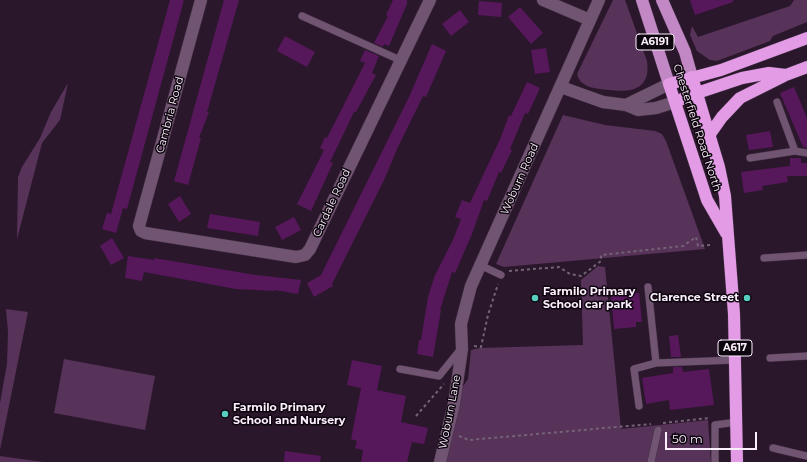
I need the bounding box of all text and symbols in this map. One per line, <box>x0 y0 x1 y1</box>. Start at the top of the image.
road number: A6191 <box>636 34 674 50</box>
street label: Chesterfield Road North <box>670 63 724 193</box>
street label: Cambria Road <box>153 75 187 155</box>
street label: Woburn Road <box>498 141 542 217</box>
street label: Cardale Road <box>310 167 354 239</box>
place label: Farmilo Primary School car park <box>543 285 635 311</box>
place label: Clarence Street <box>650 291 739 305</box>
marker: Farmilo Primary School car park <box>530 293 540 303</box>
marker: Clarence Street <box>742 293 752 303</box>
road number: A617 <box>718 340 752 356</box>
street label: Woburn Lane <box>436 374 464 450</box>
place label: Farmilo Primary School and Nursery <box>233 401 345 427</box>
marker: Farmilo Primary School and Nursery <box>220 409 230 419</box>
scale bar <box>667 424 759 450</box>
text: 50 m <box>672 431 703 446</box>

